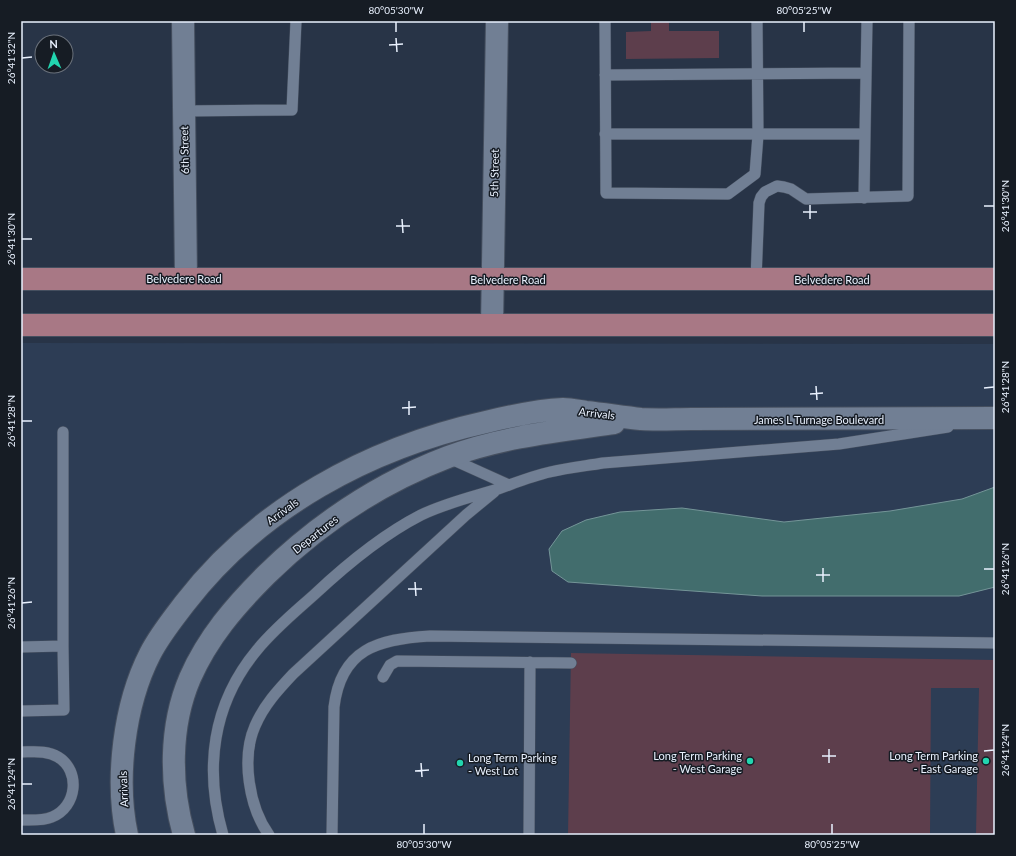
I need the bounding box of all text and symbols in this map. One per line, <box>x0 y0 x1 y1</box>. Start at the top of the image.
text: 80°05'30"W <box>368 4 424 16</box>
text: 80°05'25"W <box>776 4 832 16</box>
text: 26°41'32"N <box>5 32 17 84</box>
north arrow <box>34 34 74 74</box>
text: N <box>49 37 58 50</box>
street label: 6th Street <box>177 126 191 174</box>
street label: 5th Street <box>487 149 501 197</box>
text: 26°41'30"N <box>999 180 1011 232</box>
text: 26°41'30"N <box>5 213 17 265</box>
street label: Belvedere Road <box>146 272 222 285</box>
street label: Belvedere Road <box>470 273 546 286</box>
street label: Belvedere Road <box>794 273 870 286</box>
text: 26°41'28"N <box>999 361 1011 413</box>
text: 26°41'28"N <box>5 395 17 447</box>
street label: Arrivals <box>578 404 616 422</box>
street label: James L Turnage Boulevard <box>754 413 884 426</box>
street label: Arrivals <box>263 495 301 527</box>
street label: Departures <box>290 512 341 556</box>
text: 26°41'26"N <box>999 543 1011 595</box>
text: 26°41'26"N <box>5 577 17 629</box>
text: 26°41'24"N <box>999 724 1011 776</box>
place label: Long Term Parking - West Garage <box>653 749 742 775</box>
place label: Long Term Parking - East Garage <box>889 749 978 775</box>
place label: Long Term Parking - West Lot <box>468 751 557 777</box>
marker: Long Term Parking - West Garage <box>745 756 755 766</box>
marker: Long Term Parking - East Garage <box>981 756 991 766</box>
text: 26°41'24"N <box>5 758 17 810</box>
marker: Long Term Parking - West Lot <box>455 758 465 768</box>
street label: Arrivals <box>116 770 130 807</box>
text: 80°05'30"W <box>396 838 452 850</box>
text: 80°05'25"W <box>804 838 860 850</box>

